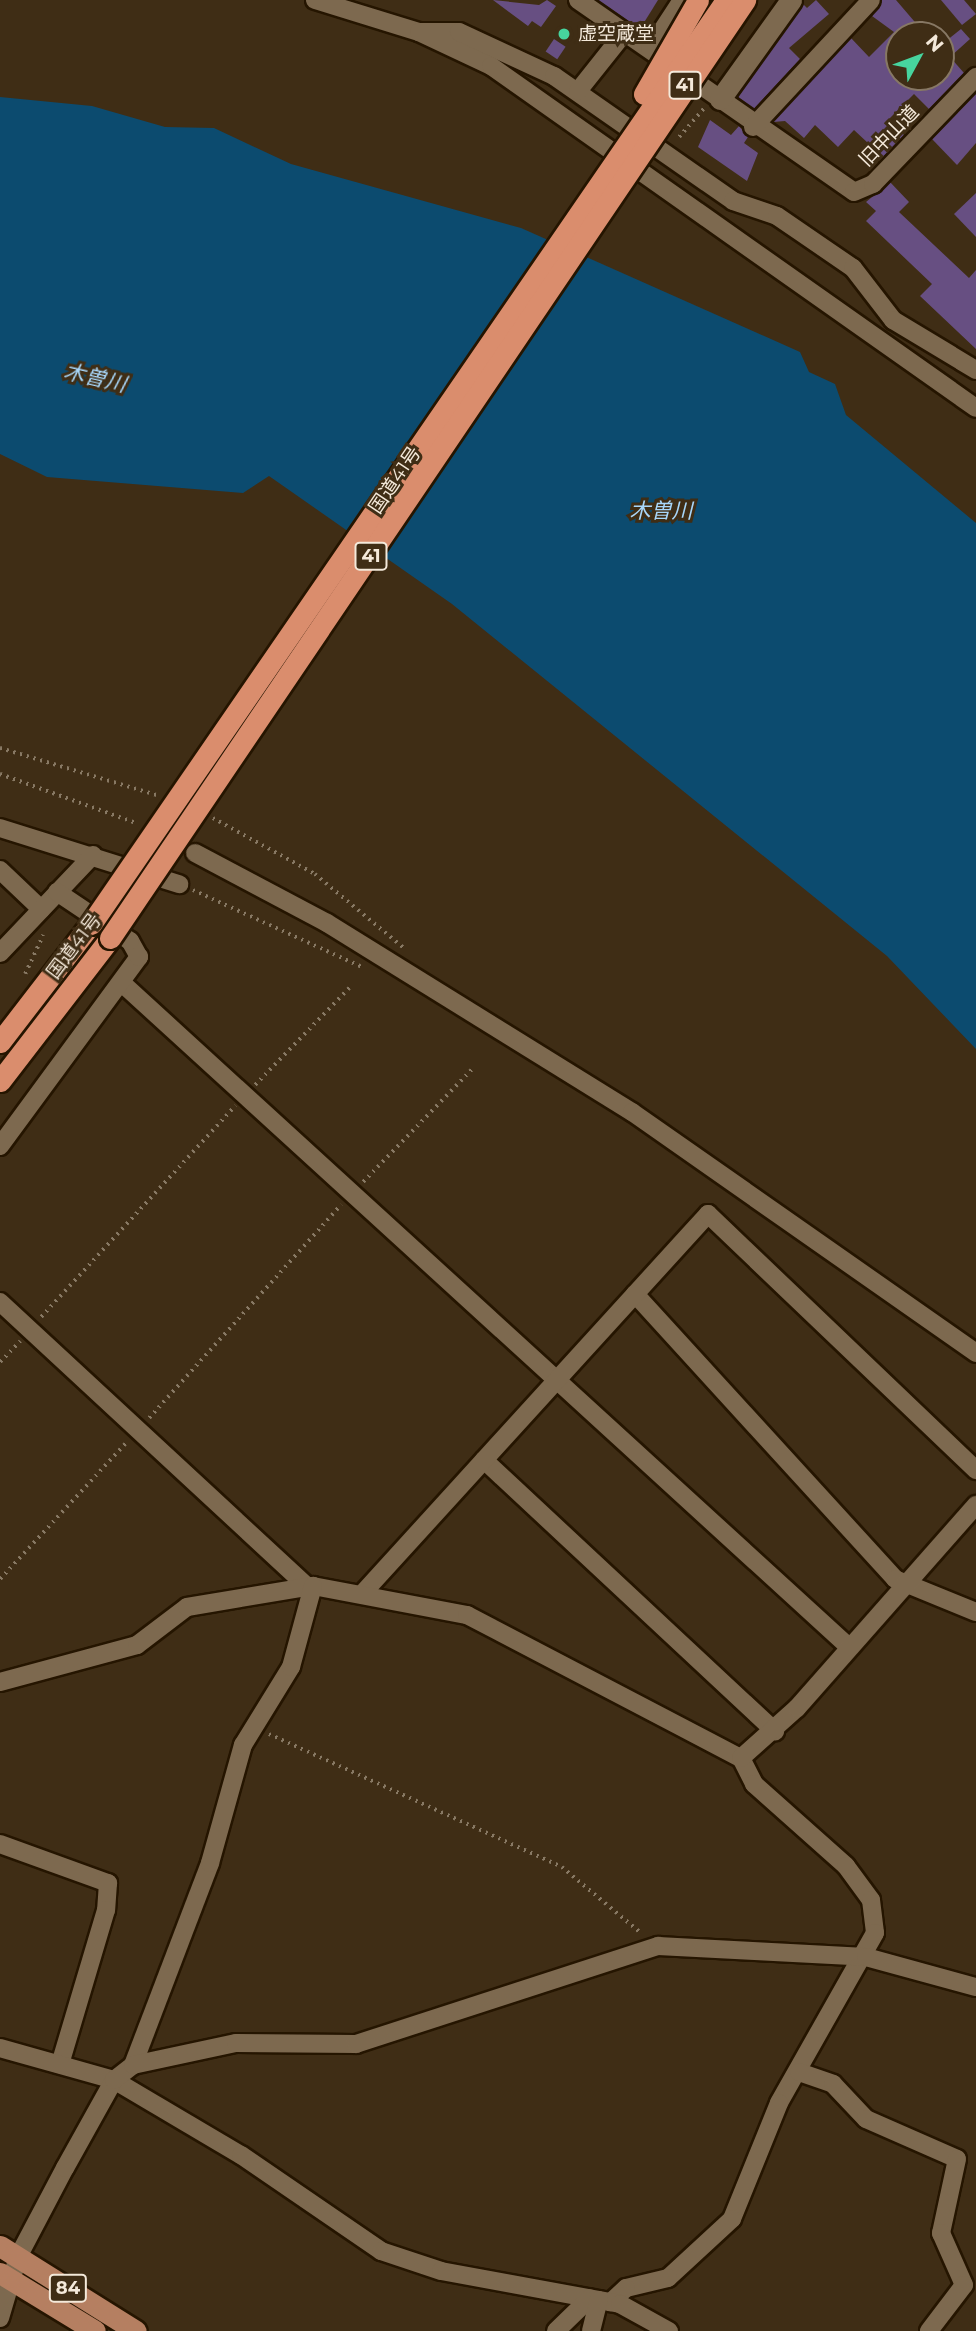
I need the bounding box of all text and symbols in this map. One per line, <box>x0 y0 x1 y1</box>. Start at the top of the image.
north arrow <box>885 21 955 91</box>
place label: 虚空蔵堂 <box>578 23 654 45</box>
marker: 虚空蔵堂 <box>556 26 572 42</box>
text: N <box>921 30 948 57</box>
road number: 41 <box>668 70 702 100</box>
street label: 旧中山道 <box>854 101 924 171</box>
water label: 木曽川 <box>61 359 129 397</box>
street label: 国道41号 <box>364 442 426 518</box>
water label: 木曽川 <box>630 498 692 524</box>
road number: 41 <box>354 542 388 570</box>
street label: 国道41号 <box>42 909 106 983</box>
road number: 84 <box>49 2274 87 2302</box>

